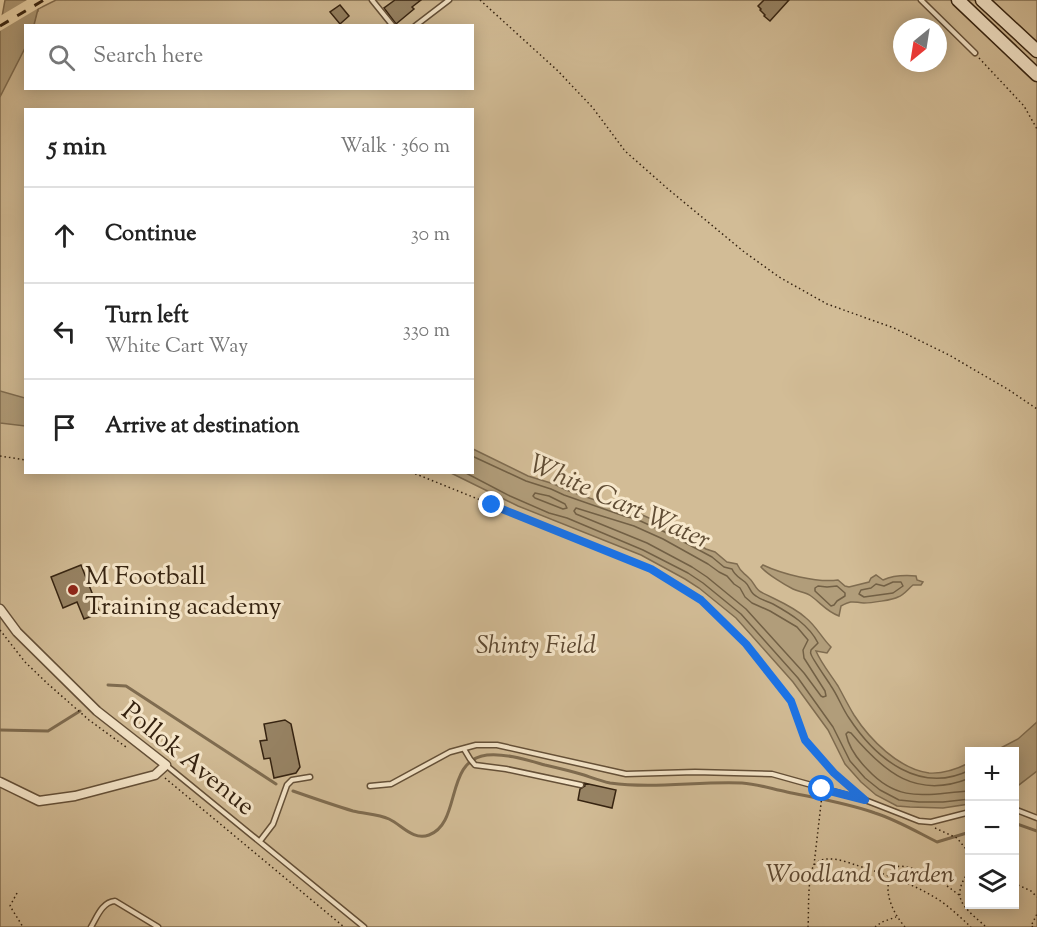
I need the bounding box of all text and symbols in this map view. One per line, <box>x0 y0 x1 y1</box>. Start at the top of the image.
north arrow <box>893 18 947 72</box>
search box <box>24 24 474 90</box>
icon: search <box>45 41 78 74</box>
text: Search here <box>93 41 203 73</box>
text: 5 min <box>48 129 107 166</box>
text: Walk · 360 m <box>340 133 450 162</box>
icon: ahead <box>48 219 81 252</box>
text: Continue <box>105 219 196 251</box>
text: 30 m <box>411 221 450 250</box>
text: Turn left <box>105 301 188 333</box>
icon: left <box>48 315 81 348</box>
text: 330 m <box>403 317 450 346</box>
text: White Cart Way <box>105 333 248 362</box>
icon: arrive <box>48 411 81 444</box>
text: Arrive at destination <box>105 411 300 443</box>
water label: White Cart Water <box>522 446 716 561</box>
route end <box>478 491 504 517</box>
place label: M Football Training academy <box>85 559 281 626</box>
marker: M Football Training academy <box>66 583 80 597</box>
park label: Shinty Field <box>476 628 596 665</box>
street label: Pollok Avenue <box>113 694 262 825</box>
map controls <box>965 747 1019 909</box>
button: + <box>965 747 1019 801</box>
route start <box>808 775 834 801</box>
button: − <box>965 801 1019 855</box>
button: layers <box>965 855 1019 909</box>
park label: Woodland Garden <box>766 857 955 894</box>

